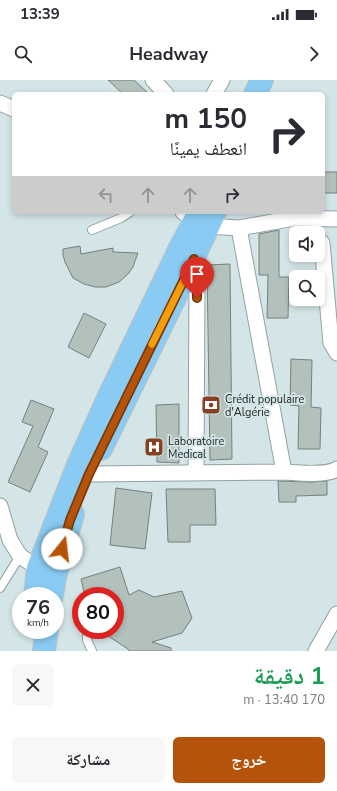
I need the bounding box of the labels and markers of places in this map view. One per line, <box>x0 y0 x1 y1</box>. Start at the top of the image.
pin <box>180 257 214 298</box>
place label: Crédit populaire d'Algérie <box>225 392 304 420</box>
bank icon: Crédit populaire d'Algérie <box>200 394 222 416</box>
place label: Laboratoire Medical <box>168 434 224 462</box>
hospital icon: Laboratoire Medical <box>143 436 165 458</box>

